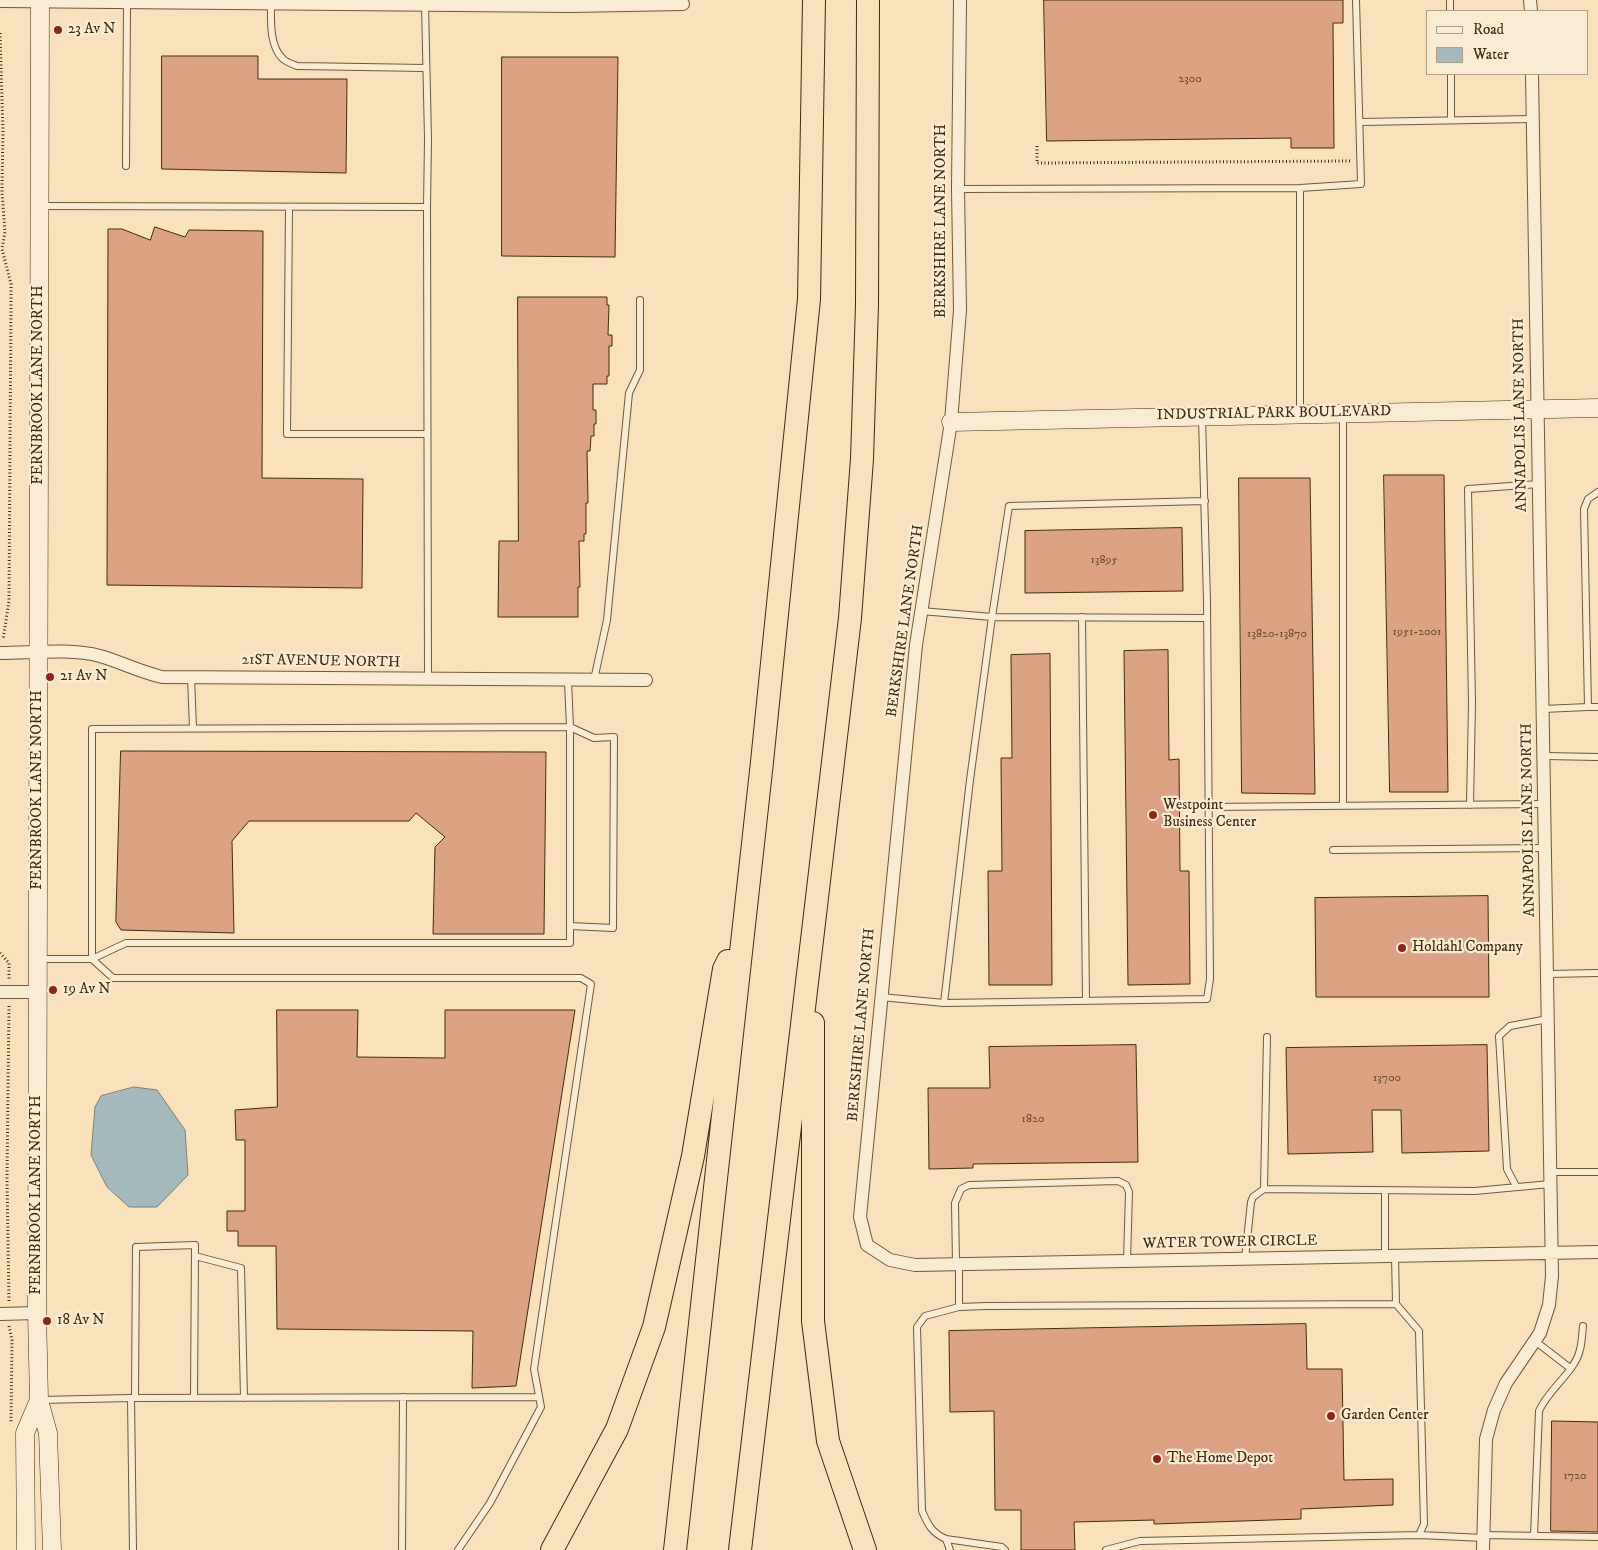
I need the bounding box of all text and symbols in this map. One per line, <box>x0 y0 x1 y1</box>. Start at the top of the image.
legend <box>1426 10 1588 75</box>
text: Road <box>1473 20 1504 39</box>
place label: 23 Av N <box>68 21 116 39</box>
marker: 23 Av N <box>52 24 64 36</box>
text: Water <box>1473 45 1509 64</box>
house number: 2300 <box>1178 73 1202 87</box>
street label: BERKSHIRE LANE NORTH <box>933 124 951 318</box>
street label: FERNBROOK LANE NORTH <box>30 285 48 485</box>
street label: ANNAPOLIS LANE NORTH <box>1510 318 1532 512</box>
street label: INDUSTRIAL PARK BOULEVARD <box>1157 403 1391 425</box>
street label: BERKSHIRE LANE NORTH <box>884 524 928 718</box>
house number: 13895 <box>1091 554 1117 568</box>
house number: 1951-2001 <box>1393 626 1441 640</box>
house number: 13820-13870 <box>1247 628 1307 642</box>
street label: 21ST AVENUE NORTH <box>241 652 401 672</box>
place label: 21 Av N <box>60 668 107 686</box>
marker: 21 Av N <box>44 671 56 683</box>
street label: FERNBROOK LANE NORTH <box>29 690 47 890</box>
street label: ANNAPOLIS LANE NORTH <box>1518 723 1540 917</box>
place label: Westpoint Business Center <box>1163 797 1256 832</box>
marker: Westpoint Business Center <box>1147 809 1159 821</box>
street label: BERKSHIRE LANE NORTH <box>845 927 879 1123</box>
place label: Holdahl Company <box>1412 939 1523 957</box>
marker: Holdahl Company <box>1396 942 1408 954</box>
place label: 19 Av N <box>63 981 111 999</box>
marker: 19 Av N <box>47 984 59 996</box>
house number: 13700 <box>1373 1072 1401 1086</box>
street label: FERNBROOK LANE NORTH <box>28 1095 46 1295</box>
house number: 1820 <box>1022 1113 1044 1127</box>
street label: WATER TOWER CIRCLE <box>1143 1232 1317 1254</box>
place label: 18 Av N <box>57 1312 105 1330</box>
marker: 18 Av N <box>41 1315 53 1327</box>
place label: Garden Center <box>1341 1407 1429 1425</box>
marker: Garden Center <box>1325 1410 1337 1422</box>
place label: The Home Depot <box>1167 1450 1273 1468</box>
marker: The Home Depot <box>1151 1453 1163 1465</box>
house number: 1720 <box>1563 1470 1587 1484</box>

